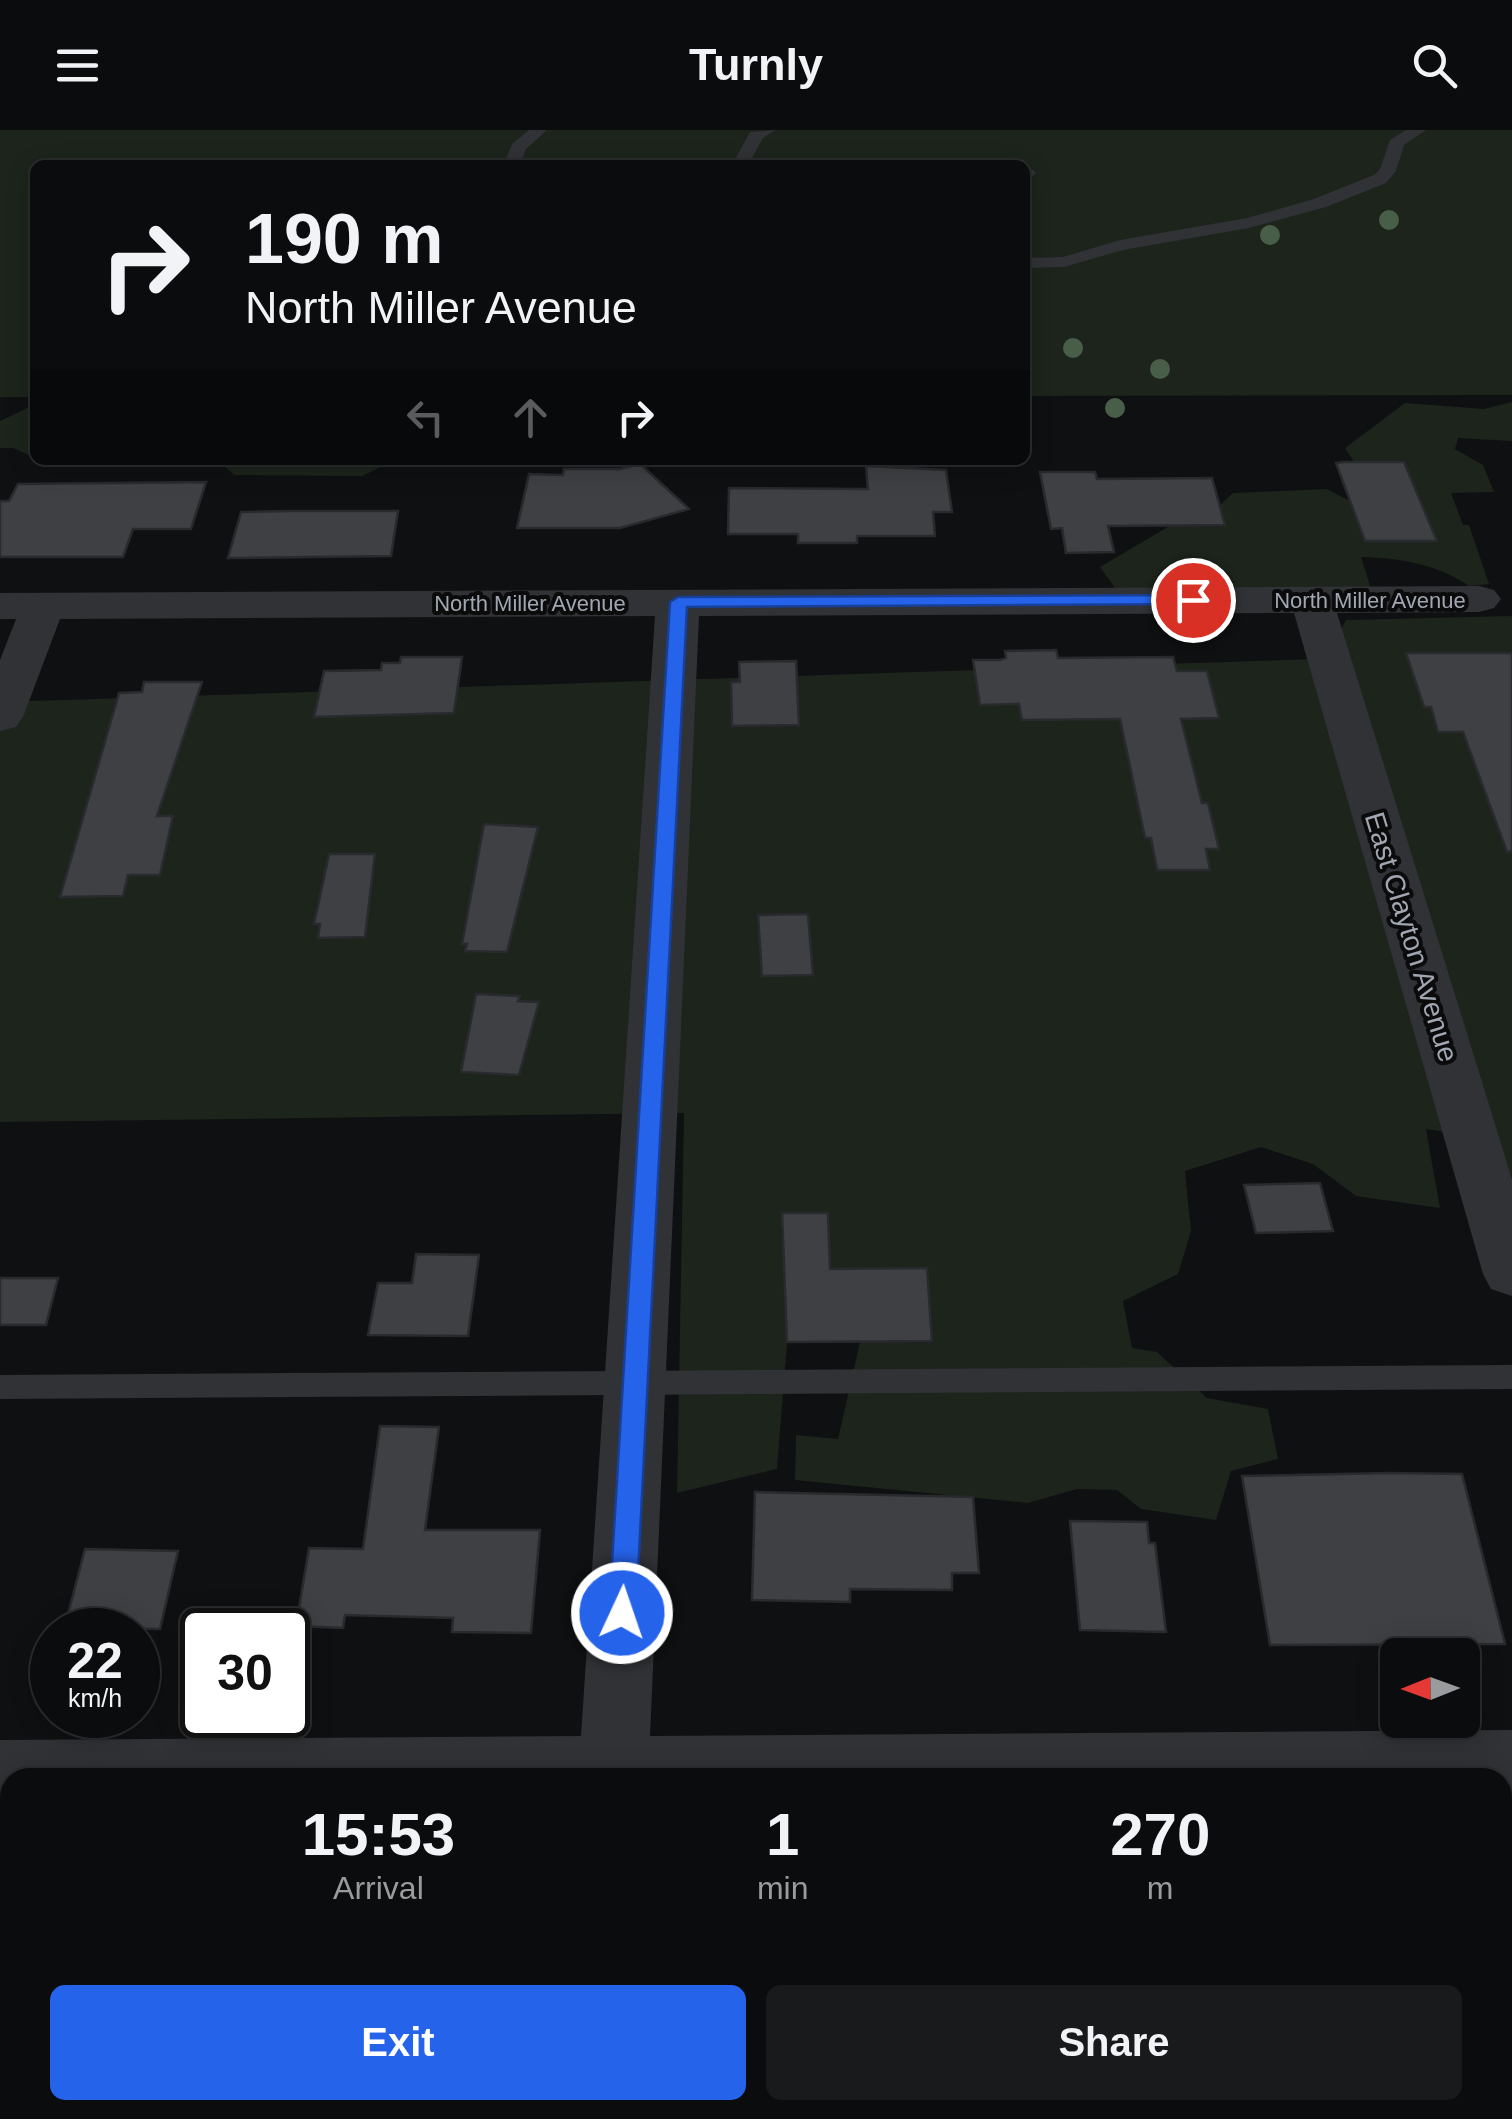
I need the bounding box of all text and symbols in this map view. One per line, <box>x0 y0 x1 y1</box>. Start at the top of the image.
icon: menu <box>50 38 105 93</box>
icon: search <box>1407 38 1462 93</box>
text: Turnly <box>689 39 823 90</box>
icon: right <box>80 200 210 330</box>
text: 190 m <box>245 200 443 278</box>
text: North Miller Avenue <box>245 282 637 333</box>
icon: left <box>398 390 453 445</box>
icon: ahead <box>503 390 558 445</box>
icon: right <box>608 390 663 445</box>
pin <box>1151 558 1236 643</box>
icon: arrive <box>1166 573 1221 628</box>
street label: North Miller Avenue <box>1274 588 1466 613</box>
street label: North Miller Avenue <box>434 591 626 616</box>
street label: East Clayton Avenue <box>1359 809 1464 1066</box>
position arrow <box>570 1561 674 1665</box>
speed limit sign: 30 <box>180 1608 310 1738</box>
text: 22 <box>67 1633 123 1689</box>
north arrow <box>1380 1638 1480 1738</box>
map controls <box>1380 1638 1480 1738</box>
text: km/h <box>68 1684 122 1712</box>
text: 15:53 <box>302 1801 455 1868</box>
text: 1 <box>766 1801 799 1868</box>
text: 270 <box>1110 1801 1210 1868</box>
text: Arrival <box>333 1870 424 1906</box>
text: min <box>757 1870 808 1906</box>
text: m <box>1147 1870 1174 1906</box>
button: Exit <box>50 1985 746 2100</box>
button: Share <box>766 1985 1462 2100</box>

